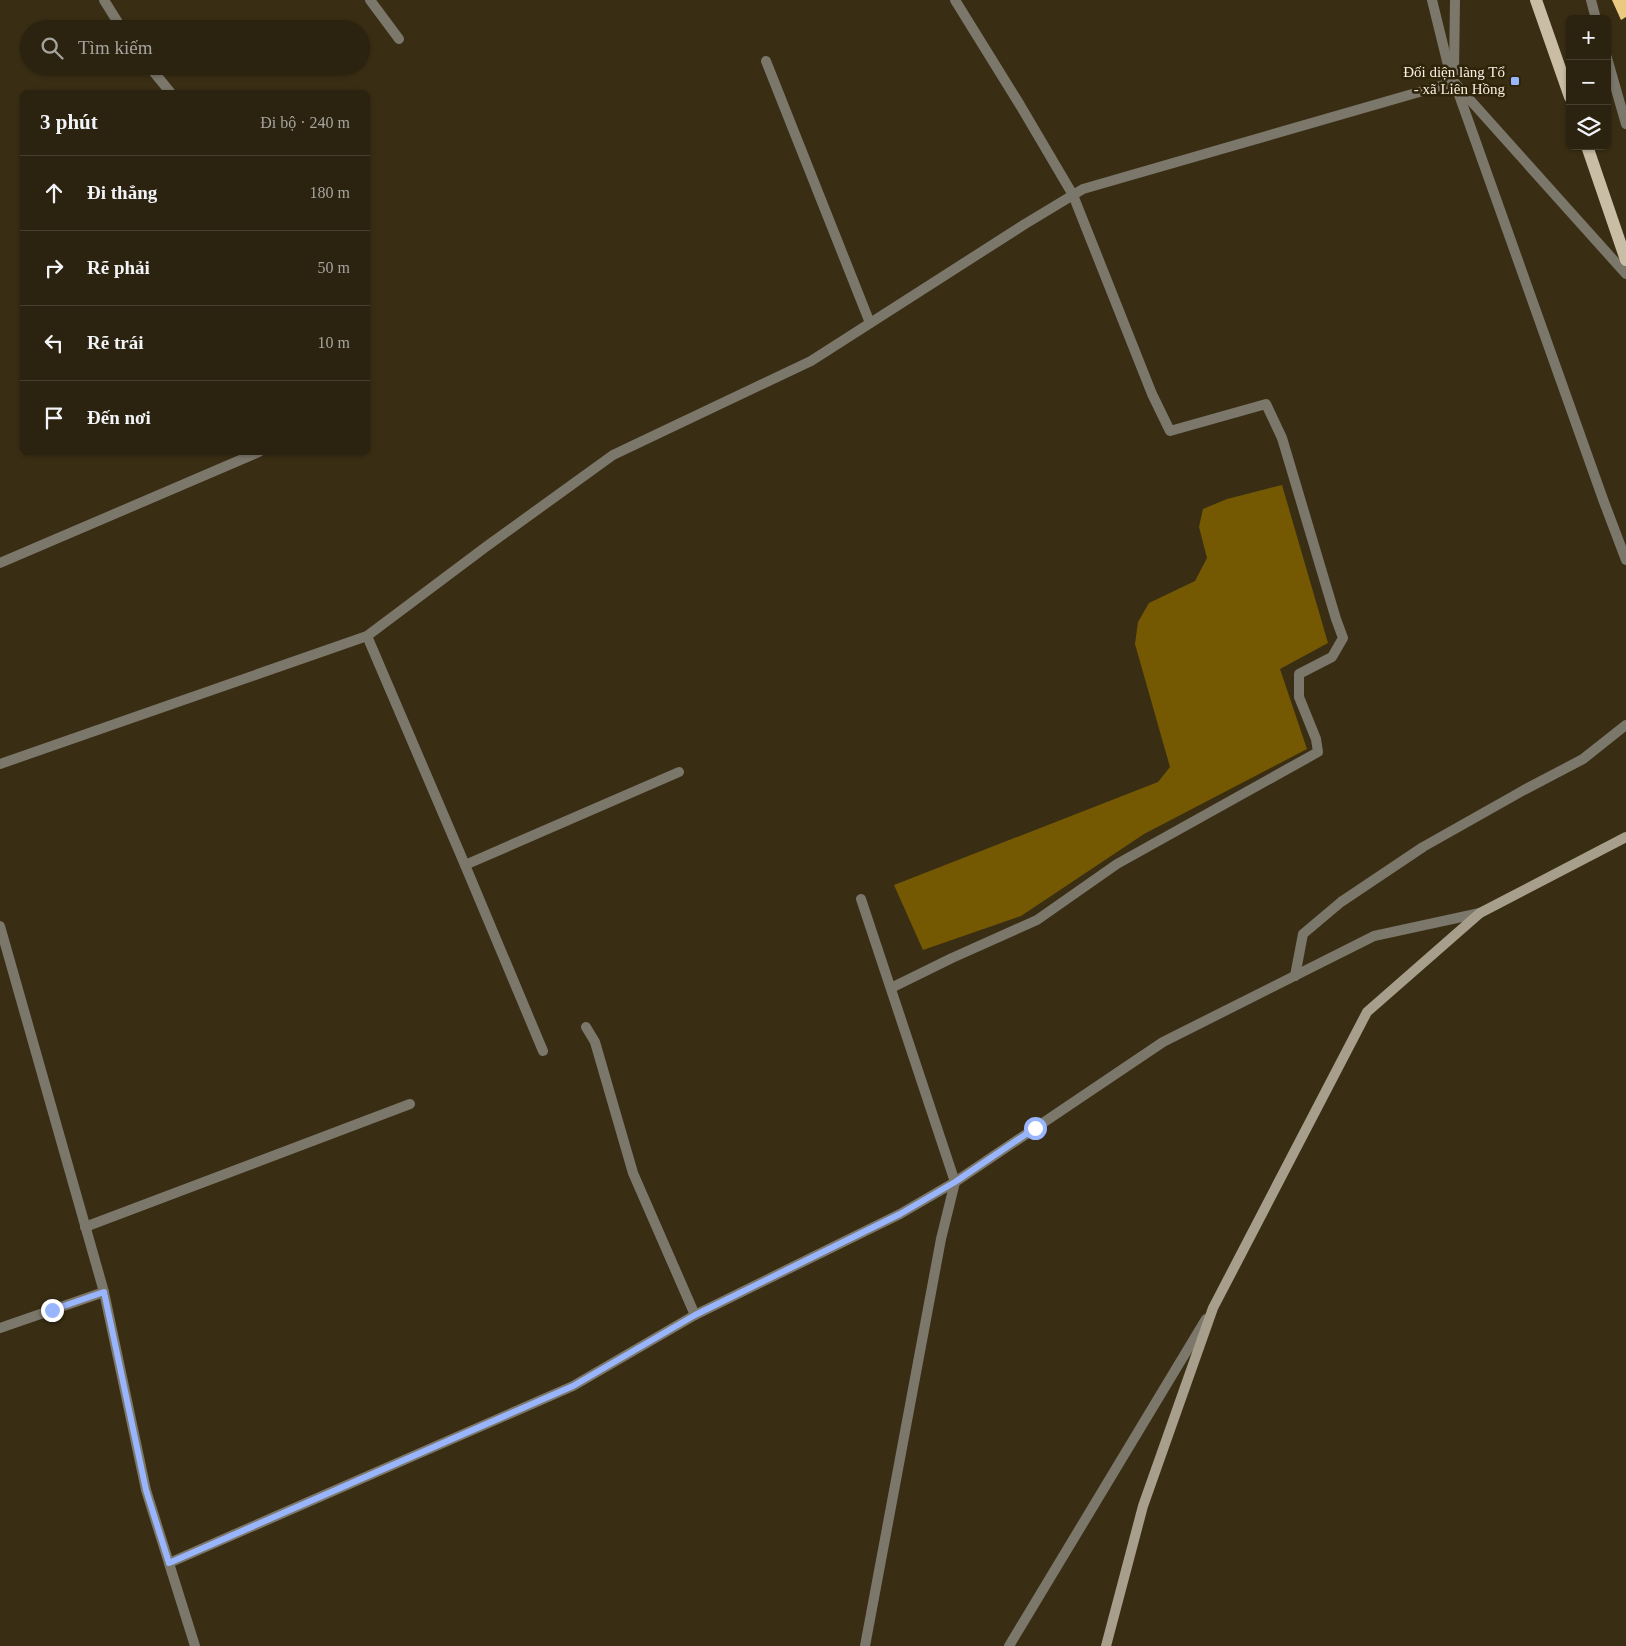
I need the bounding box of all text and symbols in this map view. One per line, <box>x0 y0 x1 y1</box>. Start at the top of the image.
map controls <box>1566 15 1611 150</box>
button: + <box>1566 15 1611 60</box>
search box <box>20 20 370 75</box>
icon: search <box>38 34 66 62</box>
text: Tìm kiếm <box>78 37 152 58</box>
button: − <box>1566 60 1611 105</box>
place label: Đối diện làng Tổ - xã Liên Hồng <box>1403 64 1505 97</box>
marker: Đối diện làng Tổ - xã Liên Hồng <box>1509 75 1521 87</box>
button: layers <box>1566 105 1611 150</box>
text: 3 phút <box>40 110 98 134</box>
text: Đi bộ · 240 m <box>260 114 350 131</box>
icon: ahead <box>40 179 68 207</box>
text: Đi thẳng <box>87 182 157 203</box>
text: 180 m <box>310 184 350 201</box>
icon: right <box>40 254 68 282</box>
text: Rẽ phải <box>87 257 150 278</box>
text: 50 m <box>318 259 350 276</box>
icon: left <box>40 329 68 357</box>
text: Rẽ trái <box>87 332 143 353</box>
text: 10 m <box>318 334 350 351</box>
icon: arrive <box>40 404 68 432</box>
text: Đến nơi <box>87 407 151 428</box>
route start <box>1024 1117 1047 1140</box>
route end <box>41 1299 64 1322</box>

